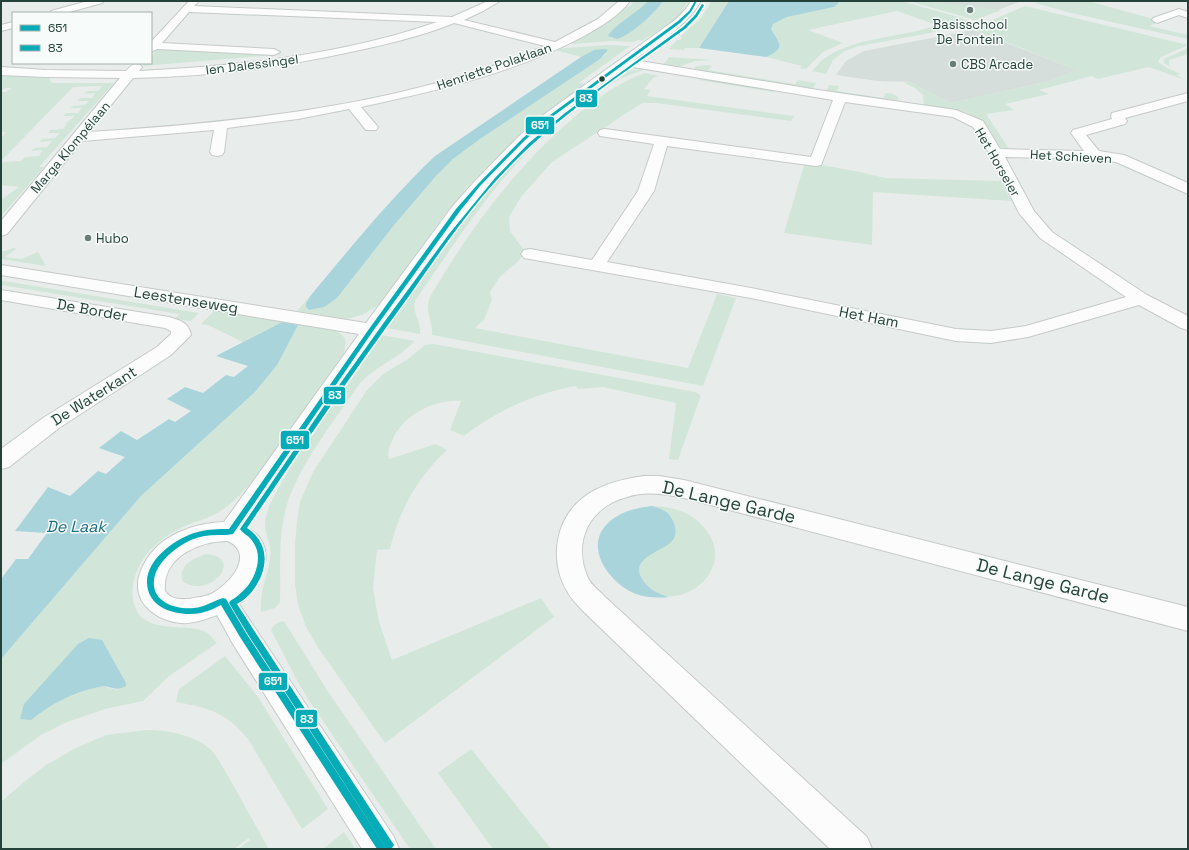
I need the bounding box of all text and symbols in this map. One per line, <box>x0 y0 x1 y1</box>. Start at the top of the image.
marker: Basisschool De Fontein <box>965 5 975 15</box>
legend <box>12 12 152 64</box>
place label: Basisschool De Fontein <box>933 16 1007 48</box>
text: 651 <box>48 20 67 36</box>
street label: Henriette Polaklaan <box>434 39 554 94</box>
text: 83 <box>48 40 63 56</box>
street label: Ien Dalessingel <box>205 50 299 79</box>
place label: CBS Arcade <box>961 56 1033 73</box>
marker: CBS Arcade <box>948 59 958 69</box>
unlabelled marker <box>597 74 607 84</box>
line badge: 83 <box>575 89 598 108</box>
text: 83 <box>579 91 593 105</box>
street label: Marga Klompélaan <box>27 98 114 197</box>
line badge: 651 <box>525 116 555 135</box>
text: 651 <box>531 118 549 132</box>
street label: Het Horseler <box>971 125 1024 200</box>
street label: Het Schieven <box>1030 146 1112 167</box>
place label: Hubo <box>96 230 129 247</box>
marker: Hubo <box>83 233 93 243</box>
street label: Leestenseweg <box>133 282 240 317</box>
street label: De Border <box>55 294 129 325</box>
street label: Het Ham <box>838 301 901 332</box>
street label: De Waterkant <box>47 362 140 429</box>
line badge: 83 <box>323 386 346 405</box>
text: 83 <box>328 388 342 402</box>
line badge: 651 <box>280 430 310 450</box>
text: 651 <box>286 433 304 447</box>
street label: De Lange Garde <box>660 475 798 528</box>
water label: De Laak <box>46 516 108 537</box>
street label: De Lange Garde <box>974 553 1112 608</box>
line badge: 651 <box>258 672 288 691</box>
text: 651 <box>264 674 282 688</box>
line badge: 83 <box>295 709 318 728</box>
text: 83 <box>300 712 314 726</box>

